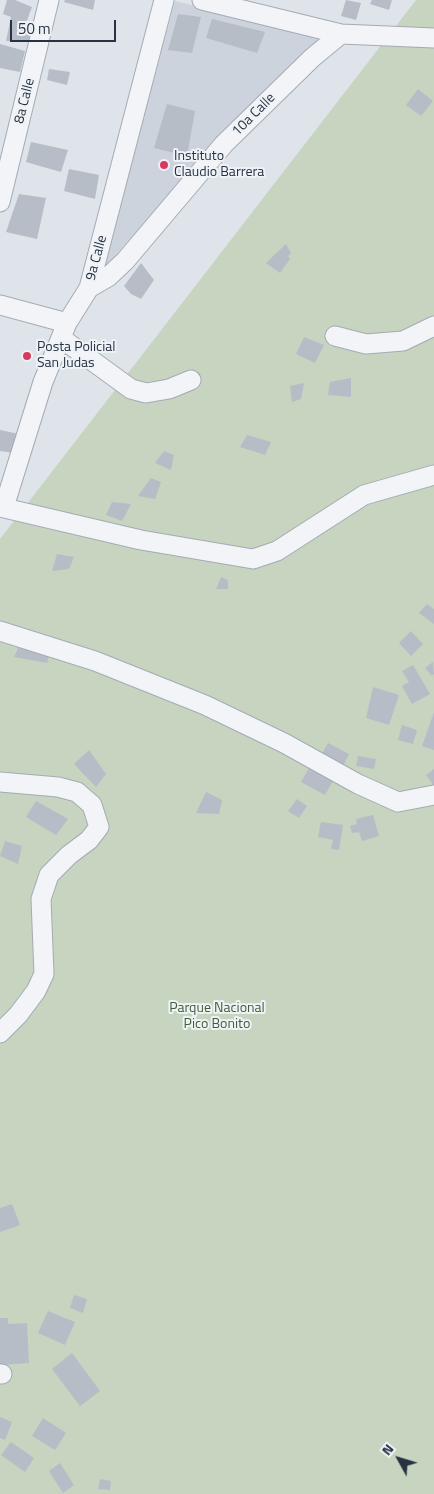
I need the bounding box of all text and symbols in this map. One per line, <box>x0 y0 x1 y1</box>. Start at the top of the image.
scale bar <box>12 10 119 42</box>
text: 50 m <box>18 17 51 40</box>
street label: 8a Calle <box>11 77 39 125</box>
street label: 10a Calle <box>229 90 279 140</box>
place label: Instituto Claudio Barrera <box>174 149 264 182</box>
marker: Instituto Claudio Barrera <box>158 159 170 171</box>
street label: 9a Calle <box>83 234 111 282</box>
place label: Posta Policial San Judas <box>37 340 116 372</box>
marker: Posta Policial San Judas <box>21 350 33 362</box>
park label: Parque Nacional Pico Bonito <box>169 1001 265 1034</box>
north arrow <box>374 1434 424 1484</box>
text: N <box>376 1439 398 1460</box>

